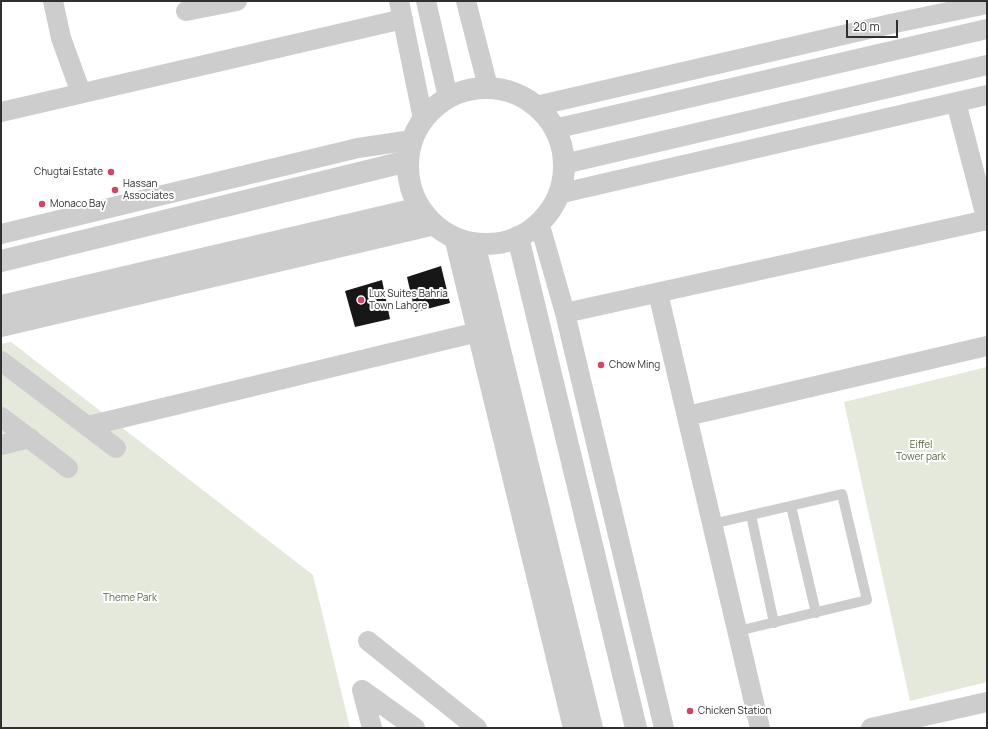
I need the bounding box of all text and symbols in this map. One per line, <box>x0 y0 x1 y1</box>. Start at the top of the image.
scale bar <box>848 12 900 38</box>
text: 20 m <box>853 18 880 35</box>
place label: Chugtai Estate <box>34 166 103 178</box>
marker: Chugtai Estate <box>106 167 116 177</box>
place label: Hassan Associates <box>123 178 174 202</box>
marker: Hassan Associates <box>110 185 120 195</box>
place label: Monaco Bay <box>50 198 106 210</box>
marker: Monaco Bay <box>37 199 47 209</box>
place label: Lux Suites Bahria Town Lahore <box>369 288 448 312</box>
marker: Lux Suites Bahria Town Lahore <box>356 295 366 305</box>
place label: Chow Ming <box>609 359 660 371</box>
marker: Chow Ming <box>596 360 606 370</box>
park label: Eiffel Tower park <box>896 439 946 462</box>
park label: Theme Park <box>103 592 157 604</box>
place label: Chicken Station <box>698 705 771 717</box>
marker: Chicken Station <box>685 706 695 716</box>

